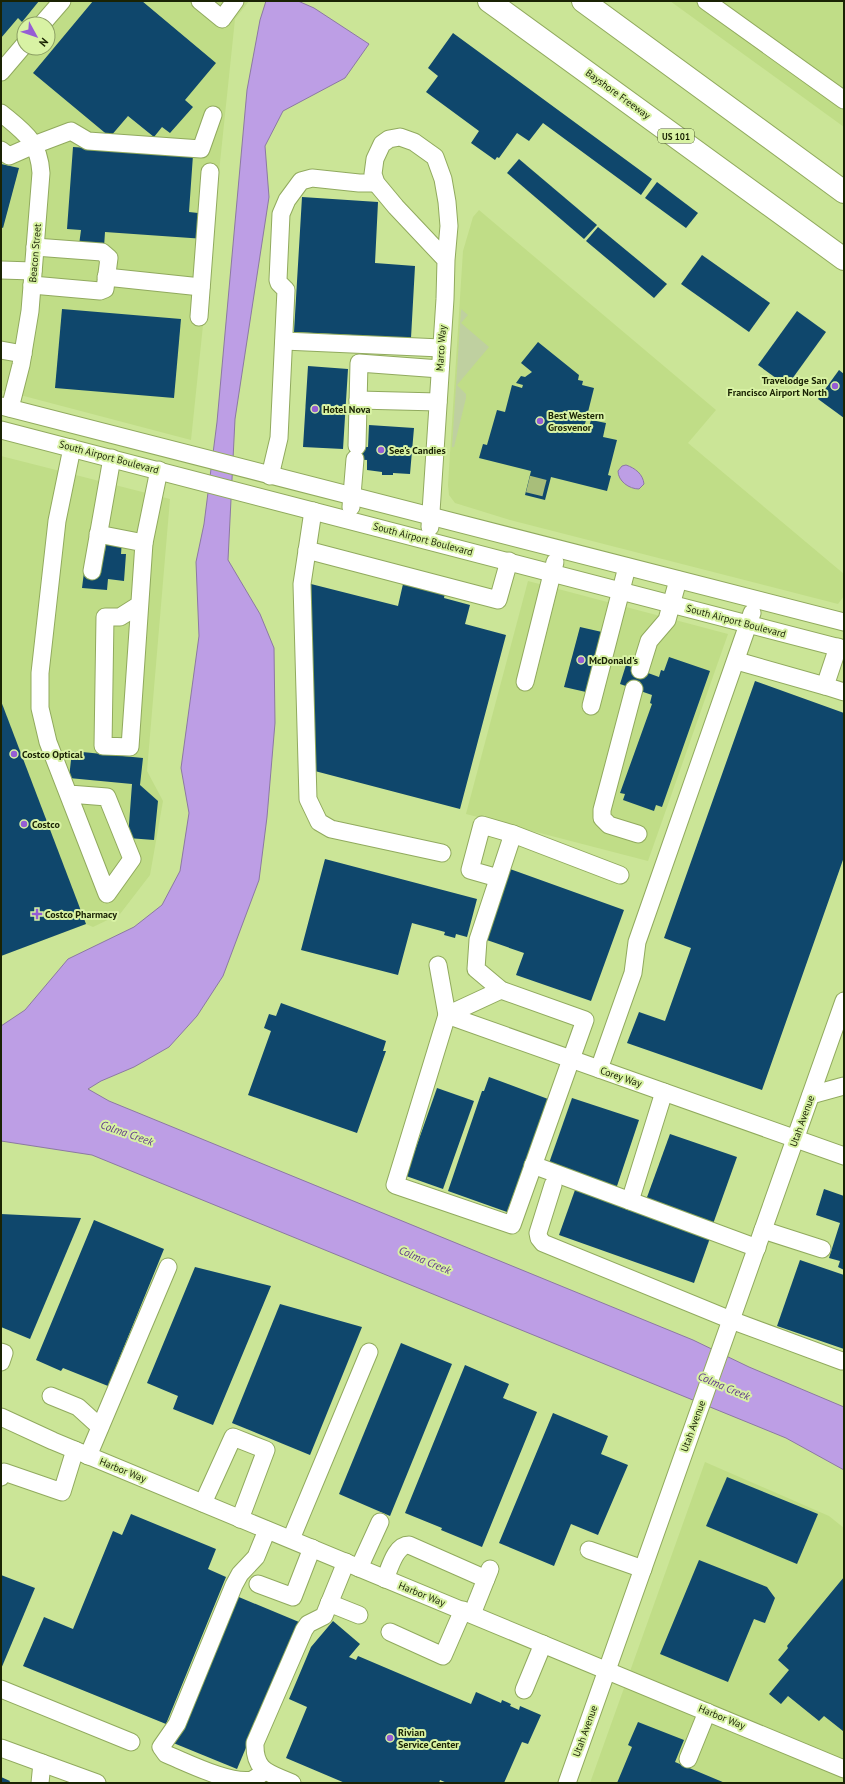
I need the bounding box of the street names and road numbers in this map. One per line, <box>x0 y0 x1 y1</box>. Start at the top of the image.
street label: Bayshore Freeway <box>583 66 653 122</box>
road number: US 101 <box>658 129 694 143</box>
street label: Beacon Street <box>26 222 44 283</box>
street label: Marco Way <box>433 324 449 371</box>
street label: South Airport Boulevard <box>58 437 160 477</box>
street label: South Airport Boulevard <box>372 519 474 559</box>
street label: South Airport Boulevard <box>685 601 787 641</box>
street label: Corey Way <box>598 1064 644 1090</box>
street label: Utah Avenue <box>787 1093 817 1149</box>
street label: Utah Avenue <box>678 1398 708 1454</box>
street label: Harbor Way <box>98 1455 149 1485</box>
street label: Harbor Way <box>397 1579 448 1609</box>
street label: Harbor Way <box>697 1702 748 1732</box>
street label: Utah Avenue <box>570 1703 600 1759</box>

